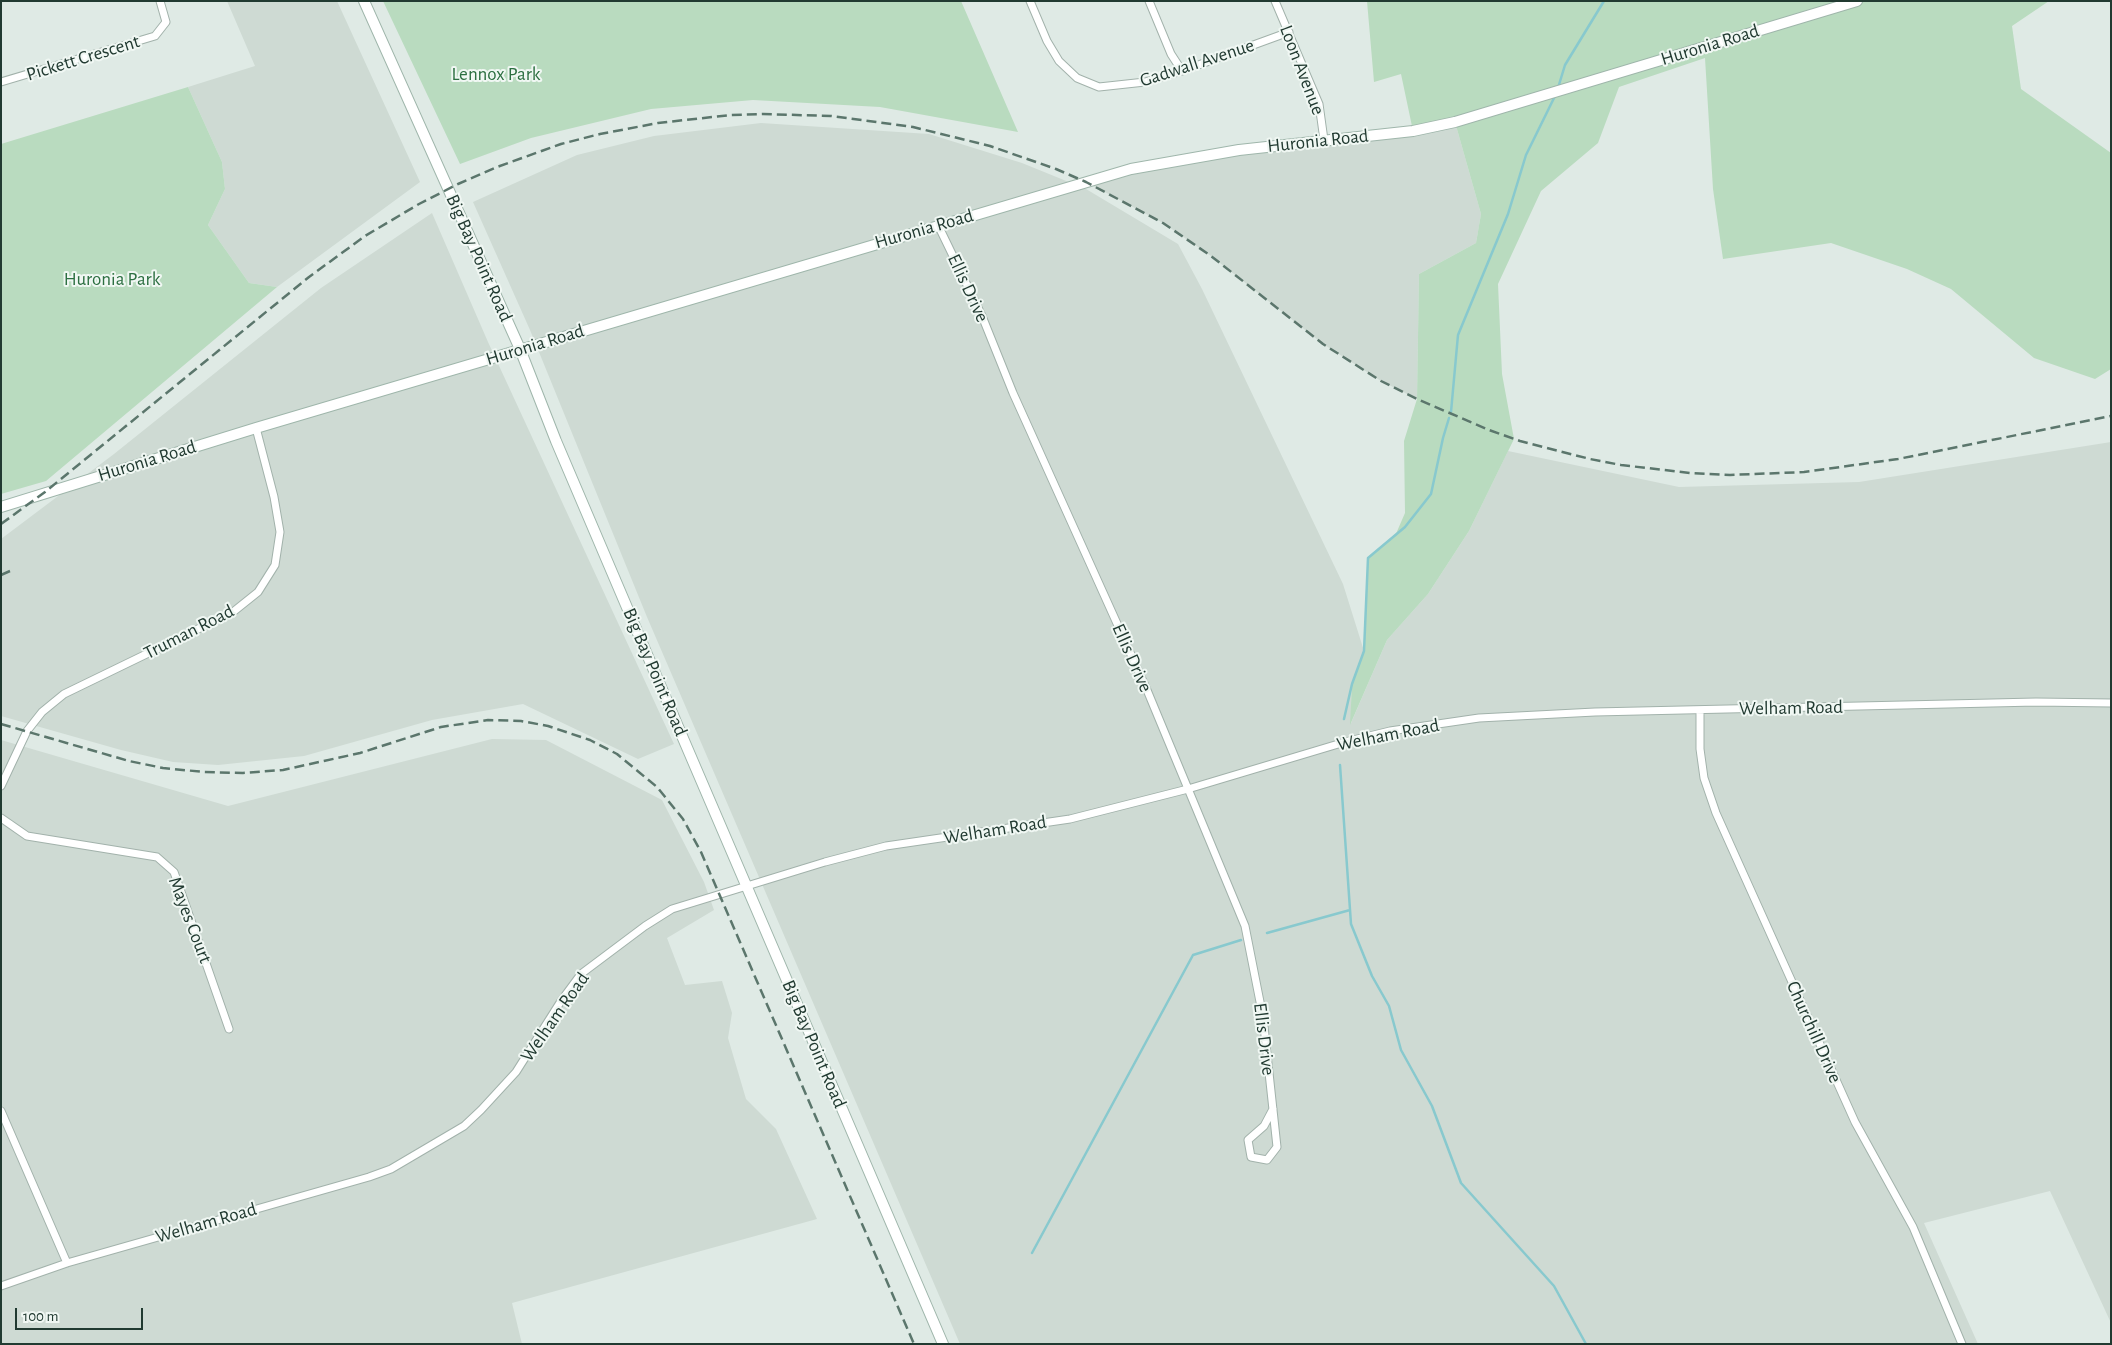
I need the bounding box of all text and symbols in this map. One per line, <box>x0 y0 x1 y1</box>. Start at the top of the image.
street label: Huronia Road <box>1658 19 1762 71</box>
street label: Loon Avenue <box>1274 22 1330 118</box>
street label: Pickett Crescent <box>23 30 143 86</box>
street label: Gadwall Avenue <box>1137 34 1257 92</box>
park label: Lennox Park <box>451 63 541 85</box>
street label: Huronia Road <box>1266 124 1370 158</box>
street label: Big Bay Point Road <box>441 191 517 325</box>
street label: Huronia Road <box>872 204 976 254</box>
street label: Ellis Drive <box>942 250 994 326</box>
park label: Huronia Park <box>64 268 160 290</box>
street label: Huronia Road <box>483 319 587 371</box>
street label: Huronia Road <box>95 435 199 487</box>
street label: Truman Road <box>140 600 238 664</box>
street label: Big Bay Point Road <box>618 605 692 739</box>
street label: Ellis Drive <box>1107 620 1157 696</box>
street label: Welham Road <box>1739 696 1843 720</box>
street label: Welham Road <box>1335 714 1441 756</box>
street label: Welham Road <box>942 811 1048 849</box>
street label: Mayes Court <box>163 874 217 966</box>
street label: Welham Road <box>516 968 594 1066</box>
street label: Big Bay Point Road <box>777 977 851 1111</box>
street label: Churchill Drive <box>1781 977 1847 1087</box>
street label: Ellis Drive <box>1248 1001 1280 1077</box>
street label: Welham Road <box>153 1198 259 1248</box>
scale bar <box>18 1298 145 1330</box>
text: 100 m <box>23 1309 58 1324</box>

